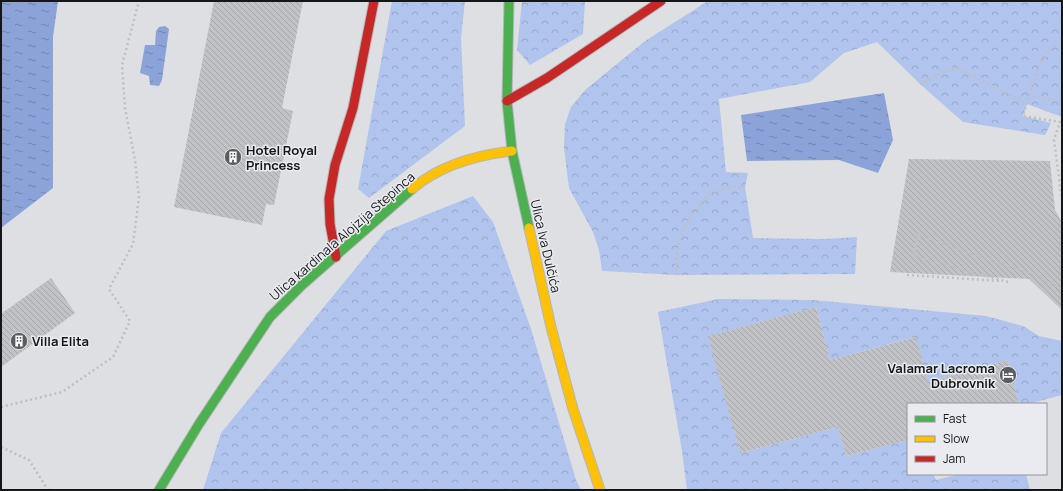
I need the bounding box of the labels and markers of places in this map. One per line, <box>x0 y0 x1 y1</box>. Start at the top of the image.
place label: Hotel Royal Princess <box>246 141 317 174</box>
building icon: Hotel Royal Princess <box>223 147 243 167</box>
building icon: Villa Elita <box>9 331 29 351</box>
place label: Villa Elita <box>32 332 89 350</box>
place label: Valamar Lacroma Dubrovnik <box>888 359 996 392</box>
hotel icon: Valamar Lacroma Dubrovnik <box>998 365 1018 385</box>

